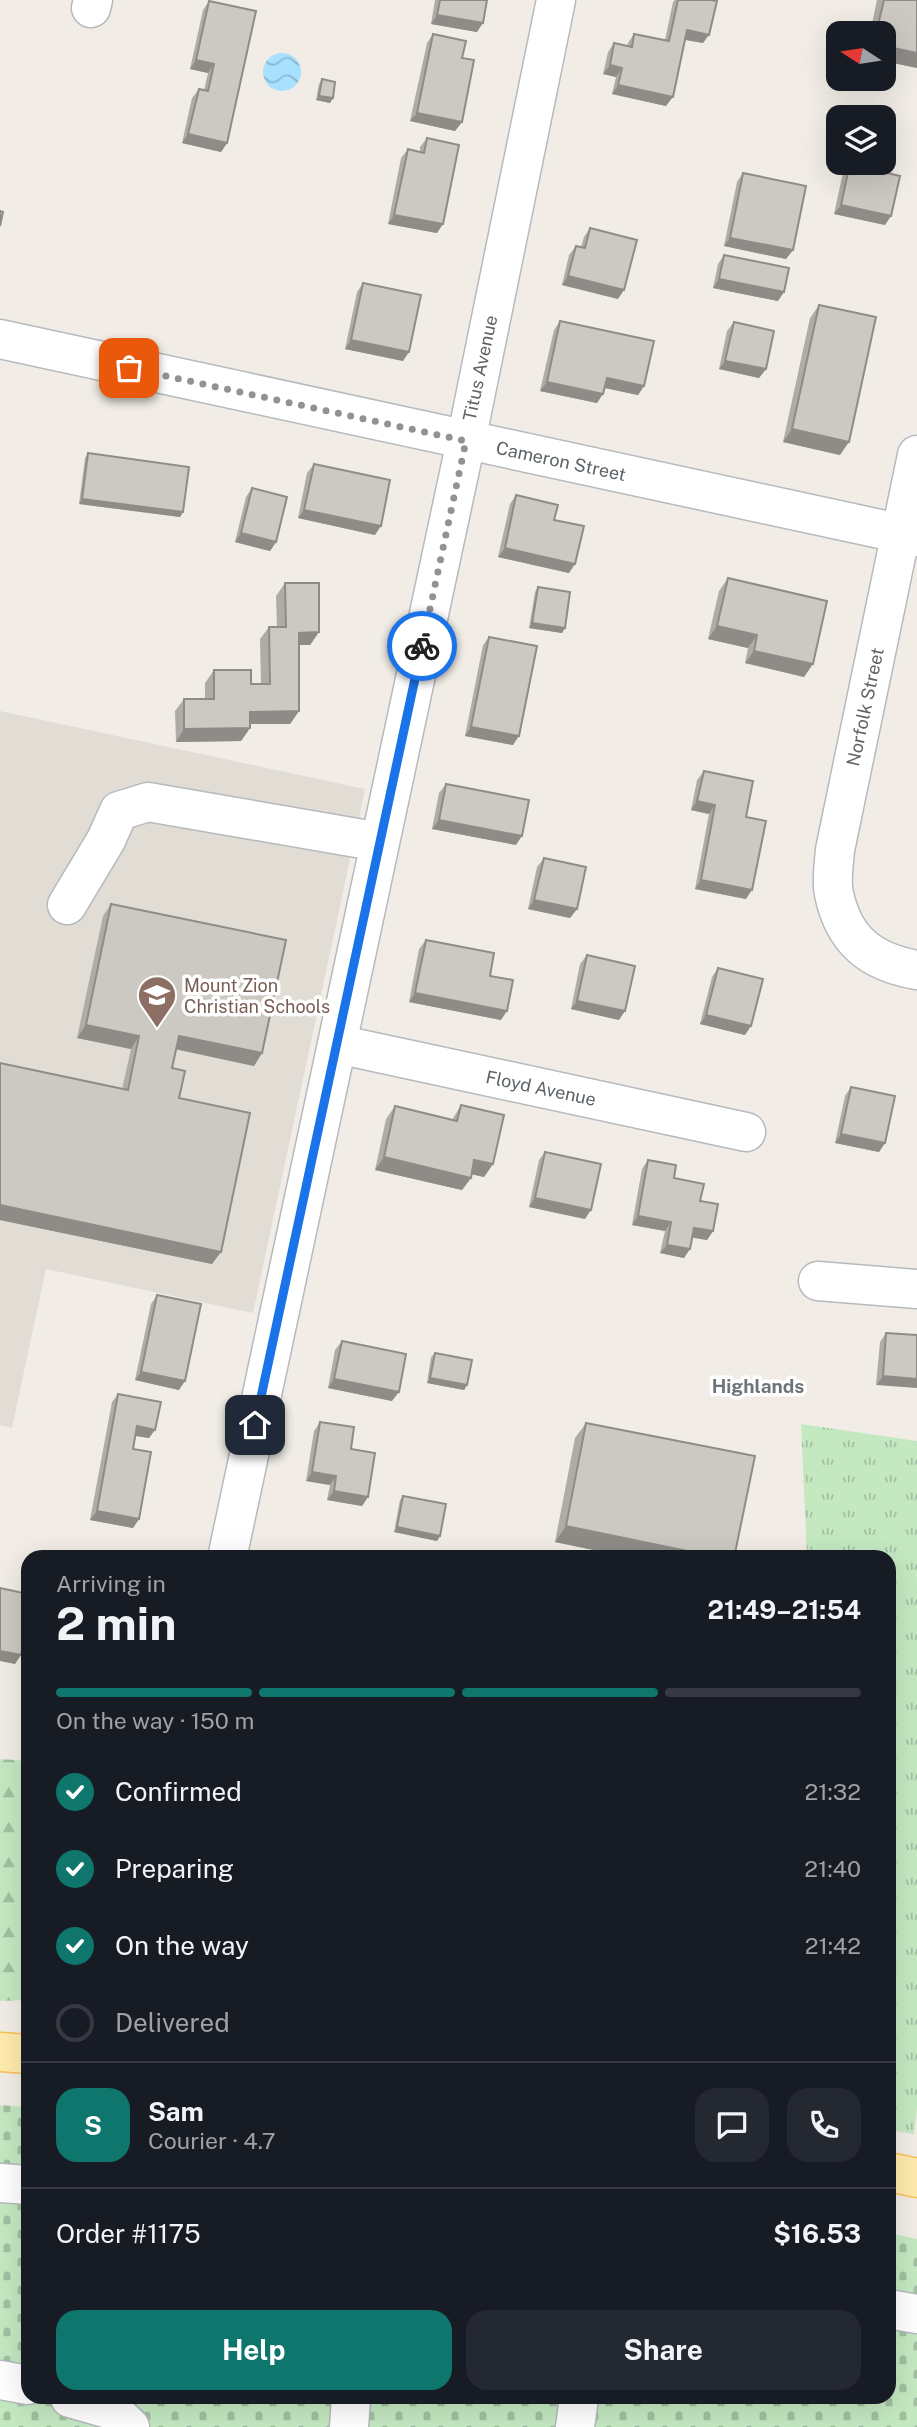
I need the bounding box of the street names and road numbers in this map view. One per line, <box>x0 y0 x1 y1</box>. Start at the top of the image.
street label: Titus Avenue <box>459 313 501 423</box>
street label: Cameron Street <box>494 437 628 485</box>
street label: Norfolk Street <box>842 646 888 768</box>
street label: Floyd Avenue <box>484 1066 598 1110</box>

